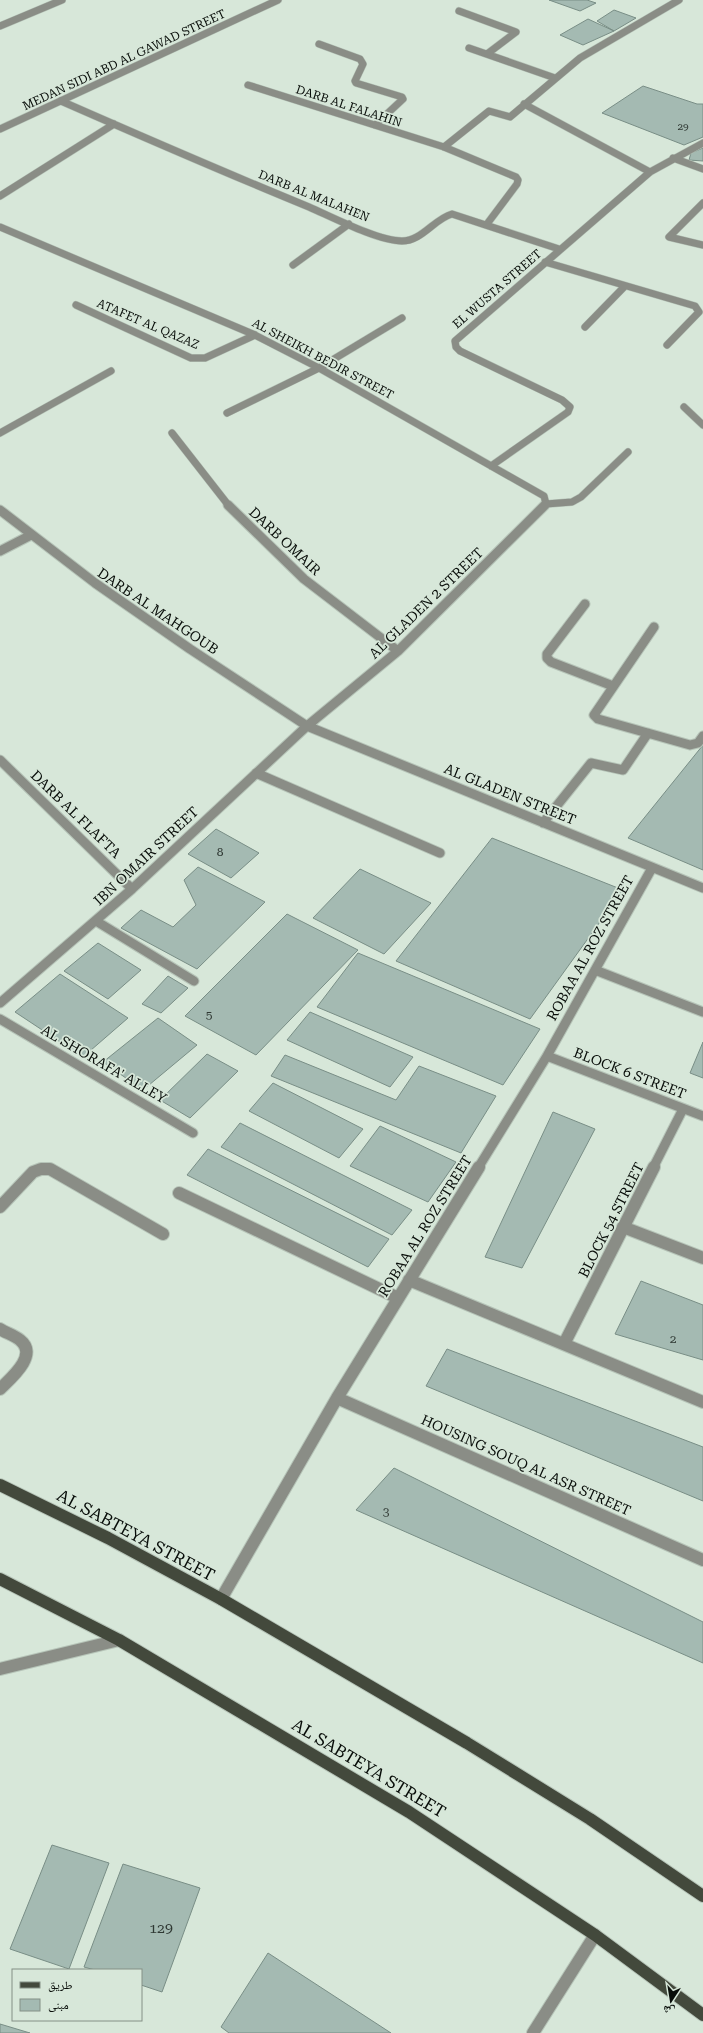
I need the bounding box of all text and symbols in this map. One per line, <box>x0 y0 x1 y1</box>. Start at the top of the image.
street label: MEDAN SIDI ABD AL GAWAD STREET <box>20 7 228 113</box>
street label: DARB AL FALAHIN <box>294 82 404 130</box>
house number: 29 <box>677 121 689 132</box>
street label: DARB AL MALAHEN <box>256 167 372 225</box>
street label: EL WUSTA STREET <box>450 247 544 331</box>
street label: ATAFET AL QAZAZ <box>95 296 201 352</box>
street label: AL SHEIKH BEDIR STREET <box>250 316 396 402</box>
street label: DARB OMAIR <box>246 504 324 578</box>
street label: AL GLADEN 2 STREET <box>366 544 486 662</box>
street label: DARB AL MAHGOUB <box>95 565 221 657</box>
street label: AL GLADEN STREET <box>442 760 578 828</box>
street label: DARB AL FLAFTA <box>28 767 125 861</box>
street label: IBN OMAIR STREET <box>90 803 202 909</box>
house number: 8 <box>217 845 224 859</box>
street label: ROBAA AL ROZ STREET <box>543 873 637 1023</box>
house number: 5 <box>206 1008 213 1022</box>
street label: AL SHORAFA' ALLEY <box>39 1022 170 1107</box>
street label: BLOCK 6 STREET <box>572 1044 688 1102</box>
street label: ROBAA AL ROZ STREET <box>375 1153 475 1299</box>
street label: BLOCK 54 STREET <box>575 1160 647 1280</box>
house number: 2 <box>670 1332 677 1346</box>
street label: HOUSING SOUQ AL ASR STREET <box>419 1411 633 1519</box>
street label: AL SABTEYA STREET <box>54 1485 218 1585</box>
house number: 3 <box>383 1505 390 1519</box>
street label: AL SABTEYA STREET <box>289 1714 449 1822</box>
house number: 129 <box>149 1920 173 1936</box>
legend <box>12 1969 142 2021</box>
text: طريق <box>48 1978 73 1992</box>
north arrow <box>651 1981 691 2021</box>
text: مبنى <box>48 1998 69 2012</box>
text: ش <box>662 2002 676 2018</box>

